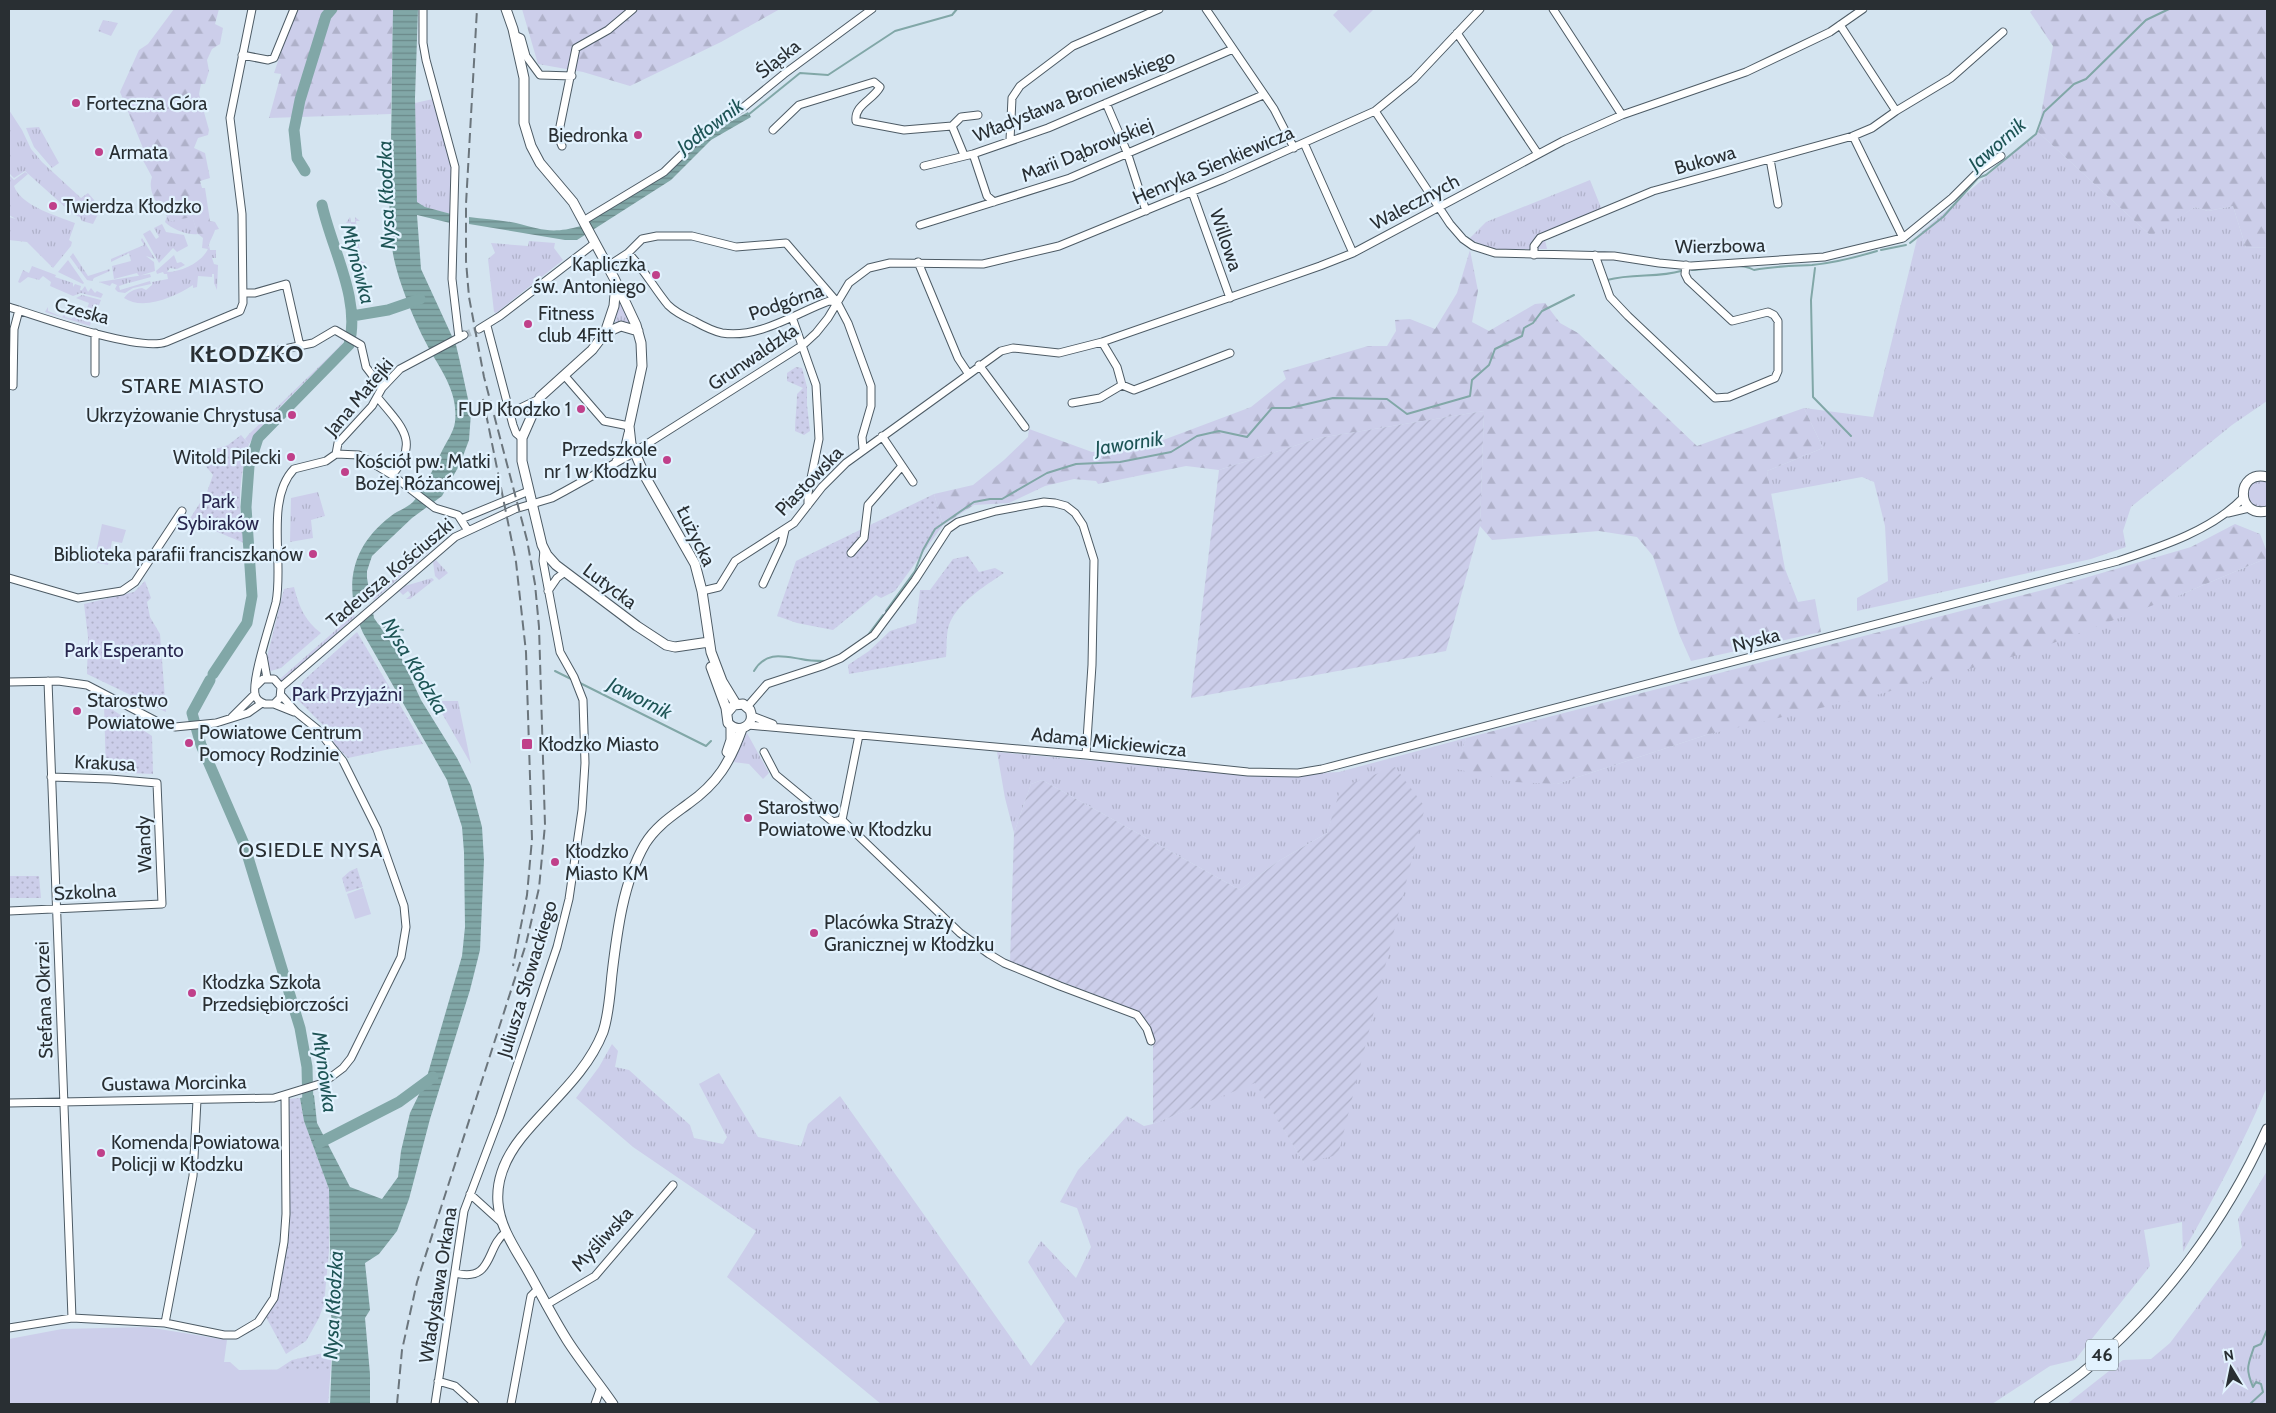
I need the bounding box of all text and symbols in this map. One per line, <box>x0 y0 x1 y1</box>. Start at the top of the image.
street label: Śląska <box>751 34 805 83</box>
street label: Władysława Broniewskiego <box>970 45 1178 147</box>
place label: Forteczna Góra <box>86 92 207 115</box>
water label: Jodłownik <box>670 92 749 160</box>
marker: Forteczna Góra <box>70 97 82 109</box>
water label: Jawornik <box>1962 112 2032 177</box>
street label: Marii Dąbrowskiej <box>1018 113 1156 187</box>
street label: Henryka Sienkiewicza <box>1129 121 1297 209</box>
place label: Biedronka <box>548 124 628 147</box>
marker: Biedronka <box>632 129 644 141</box>
water label: Nysa Kłodzka <box>372 140 400 250</box>
street label: Bukowa <box>1672 140 1738 180</box>
place label: Armata <box>109 141 168 164</box>
marker: Armata <box>93 146 105 158</box>
street label: Walecznych <box>1367 169 1463 235</box>
place label: Twierdza Kłodzko <box>63 195 202 218</box>
marker: Twierdza Kłodzko <box>47 200 59 212</box>
street label: Willowa <box>1205 206 1247 274</box>
water label: Młynówka <box>336 220 380 307</box>
street label: Wierzbowa <box>1675 234 1765 258</box>
place label: Kapliczka św. Antoniego <box>533 253 646 298</box>
marker: Kapliczka św. Antoniego <box>650 269 662 281</box>
street label: Podgórna <box>746 279 826 325</box>
street label: Czeska <box>52 293 112 329</box>
place label: Fitness club 4Fitt <box>538 302 614 347</box>
marker: Fitness club 4Fitt <box>522 318 534 330</box>
street label: Grunwaldzka <box>704 319 802 395</box>
district label: KŁODZKO <box>190 339 304 368</box>
street label: Jana Matejki <box>319 353 398 441</box>
district label: STARE MIASTO <box>121 374 265 398</box>
place label: FUP Kłodzko 1 <box>458 398 571 421</box>
marker: FUP Kłodzko 1 <box>575 403 587 415</box>
place label: Ukrzyżowanie Chrystusa <box>86 404 282 427</box>
marker: Ukrzyżowanie Chrystusa <box>286 409 298 421</box>
water label: Jawornik <box>1091 426 1166 461</box>
place label: Przedszkole nr 1 w Kłodzku <box>544 438 657 483</box>
street label: Piastowska <box>770 441 848 521</box>
place label: Witold Pilecki <box>173 446 281 469</box>
place label: Kościół pw. Matki Bożej Różańcowej <box>355 450 500 495</box>
marker: Witold Pilecki <box>285 451 297 463</box>
marker: Przedszkole nr 1 w Kłodzku <box>661 454 673 466</box>
marker: Kościół pw. Matki Bożej Różańcowej <box>339 466 351 478</box>
park label: Park Sybiraków <box>177 490 259 535</box>
street label: Łużycka <box>672 502 720 570</box>
street label: Tadeusza Kościuszki <box>322 513 458 633</box>
place label: Biblioteka parafii franciszkanów <box>54 543 303 566</box>
marker: Biblioteka parafii franciszkanów <box>307 548 319 560</box>
street label: Lutycka <box>579 558 641 614</box>
water label: Nysa Kłodzka <box>377 613 453 719</box>
street label: Nyska <box>1730 623 1782 657</box>
park label: Park Esperanto <box>64 639 184 662</box>
water label: Jawornik <box>602 671 677 725</box>
park label: Park Przyjaźni <box>292 683 402 706</box>
place label: Starostwo Powiatowe <box>87 689 175 734</box>
marker: Starostwo Powiatowe <box>71 705 83 717</box>
place label: Powiatowe Centrum Pomocy Rodzinie <box>199 721 362 766</box>
street label: Adama Mickiewicza <box>1030 722 1188 762</box>
place label: Kłodzko Miasto <box>538 733 659 756</box>
marker: Powiatowe Centrum Pomocy Rodzinie <box>183 737 195 749</box>
marker: Kłodzko Miasto <box>520 737 534 751</box>
street label: Krakusa <box>74 750 136 776</box>
place label: Starostwo Powiatowe w Kłodzku <box>758 796 932 841</box>
marker: Starostwo Powiatowe w Kłodzku <box>742 812 754 824</box>
street label: Wandy <box>131 815 156 873</box>
district label: OSIEDLE NYSA <box>239 838 383 862</box>
place label: Kłodzko Miasto KM <box>565 840 649 885</box>
marker: Kłodzko Miasto KM <box>549 856 561 868</box>
street label: Szkolna <box>53 879 117 905</box>
street label: Juliusza Słowackiego <box>492 898 562 1061</box>
place label: Placówka Straży Granicznej w Kłodzku <box>824 911 994 956</box>
marker: Placówka Straży Granicznej w Kłodzku <box>808 927 820 939</box>
street label: Stefana Okrzei <box>30 941 58 1059</box>
place label: Kłodzka Szkoła Przedsiębiorczości <box>202 971 348 1016</box>
marker: Kłodzka Szkoła Przedsiębiorczości <box>186 987 198 999</box>
water label: Młynówka <box>307 1029 343 1114</box>
street label: Gustawa Morcinka <box>101 1070 247 1096</box>
place label: Komenda Powiatowa Policji w Kłodzku <box>111 1131 280 1176</box>
marker: Komenda Powiatowa Policji w Kłodzku <box>95 1147 107 1159</box>
street label: Myśliwska <box>566 1202 638 1276</box>
street label: Władysława Orkana <box>414 1205 462 1365</box>
water label: Nysa Kłodzka <box>318 1250 348 1360</box>
road number: 46 <box>2086 1340 2118 1370</box>
north arrow <box>2206 1343 2256 1393</box>
text: N <box>2222 1345 2235 1365</box>

